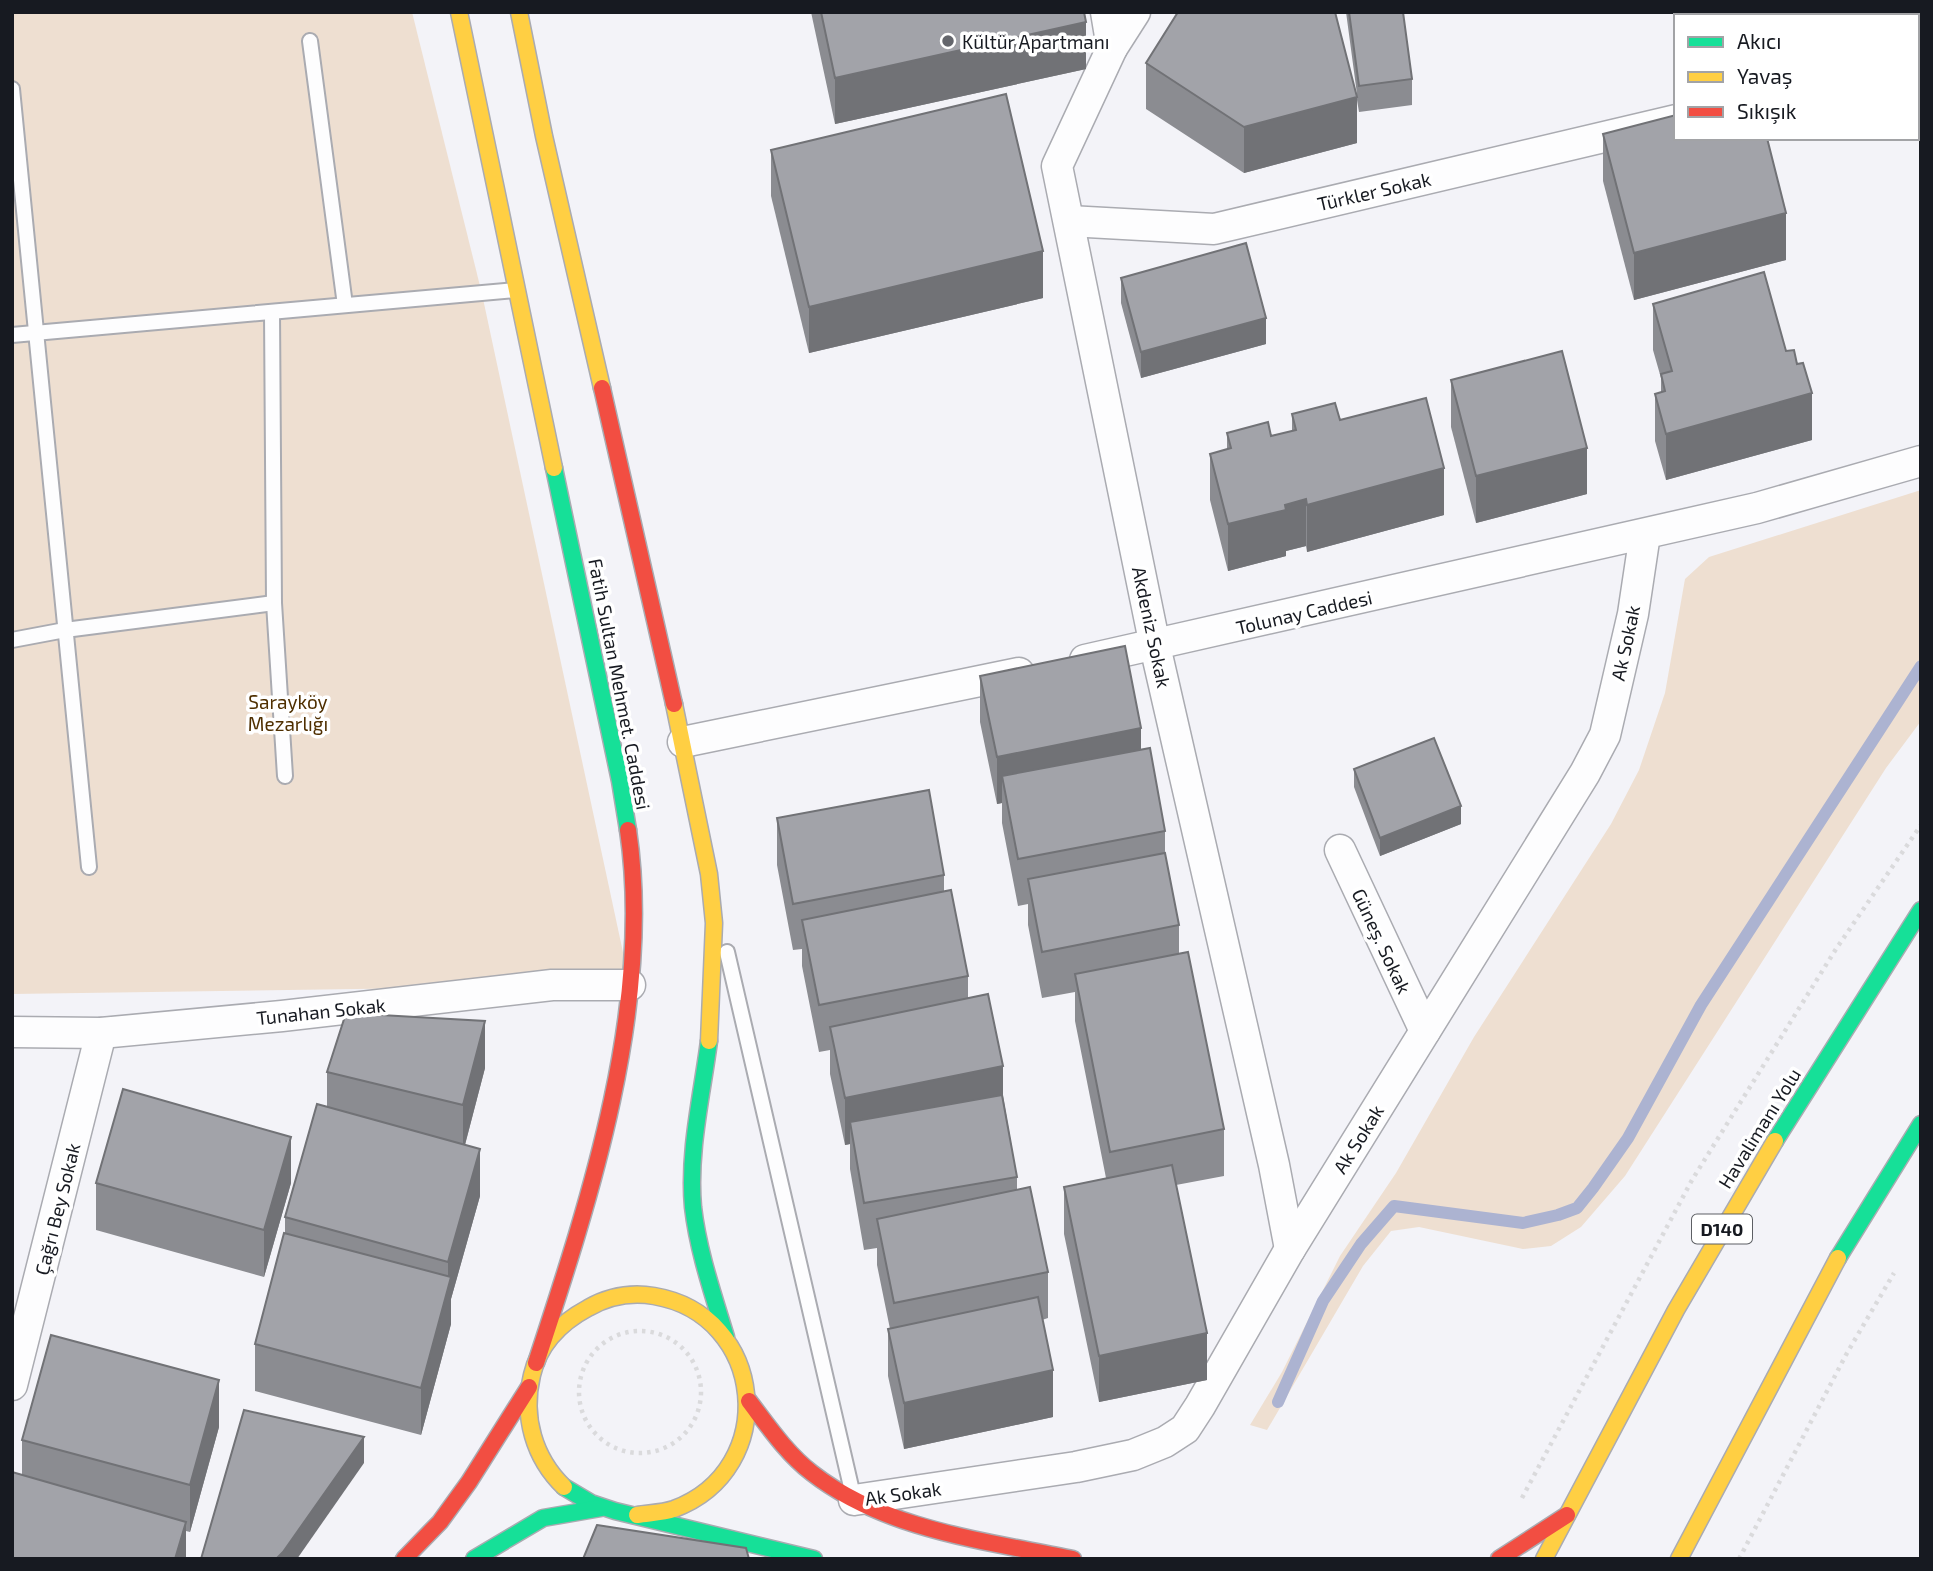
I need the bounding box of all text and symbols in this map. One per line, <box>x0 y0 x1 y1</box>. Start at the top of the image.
legend <box>1674 14 1919 140</box>
text: Akıcı <box>1737 28 1781 53</box>
place label: Kültür Apartmanı <box>962 30 1110 53</box>
marker: Kültür Apartmanı <box>940 33 956 49</box>
text: Yavaş <box>1737 63 1793 90</box>
text: Sıkışık <box>1737 98 1797 125</box>
street label: Türkler Sokak <box>1315 167 1433 215</box>
street label: Fatih Sultan Mehmet. Caddesi <box>584 556 656 812</box>
street label: Akdeniz Sokak <box>1128 564 1176 690</box>
street label: Tolunay Caddesi <box>1234 585 1374 639</box>
street label: Ak Sokak <box>1606 603 1644 683</box>
park label: Sarayköy Mezarlığı <box>248 690 328 735</box>
street label: Güneş. Sokak <box>1347 885 1417 998</box>
street label: Tunahan Sokak <box>255 993 387 1029</box>
street label: Havalimanı Yolu <box>1713 1064 1805 1192</box>
street label: Ak Sokak <box>1328 1100 1388 1178</box>
street label: Çağrı Bey Sokak <box>29 1140 86 1278</box>
road number: D140 <box>1692 1214 1752 1244</box>
street label: Ak Sokak <box>863 1476 943 1510</box>

